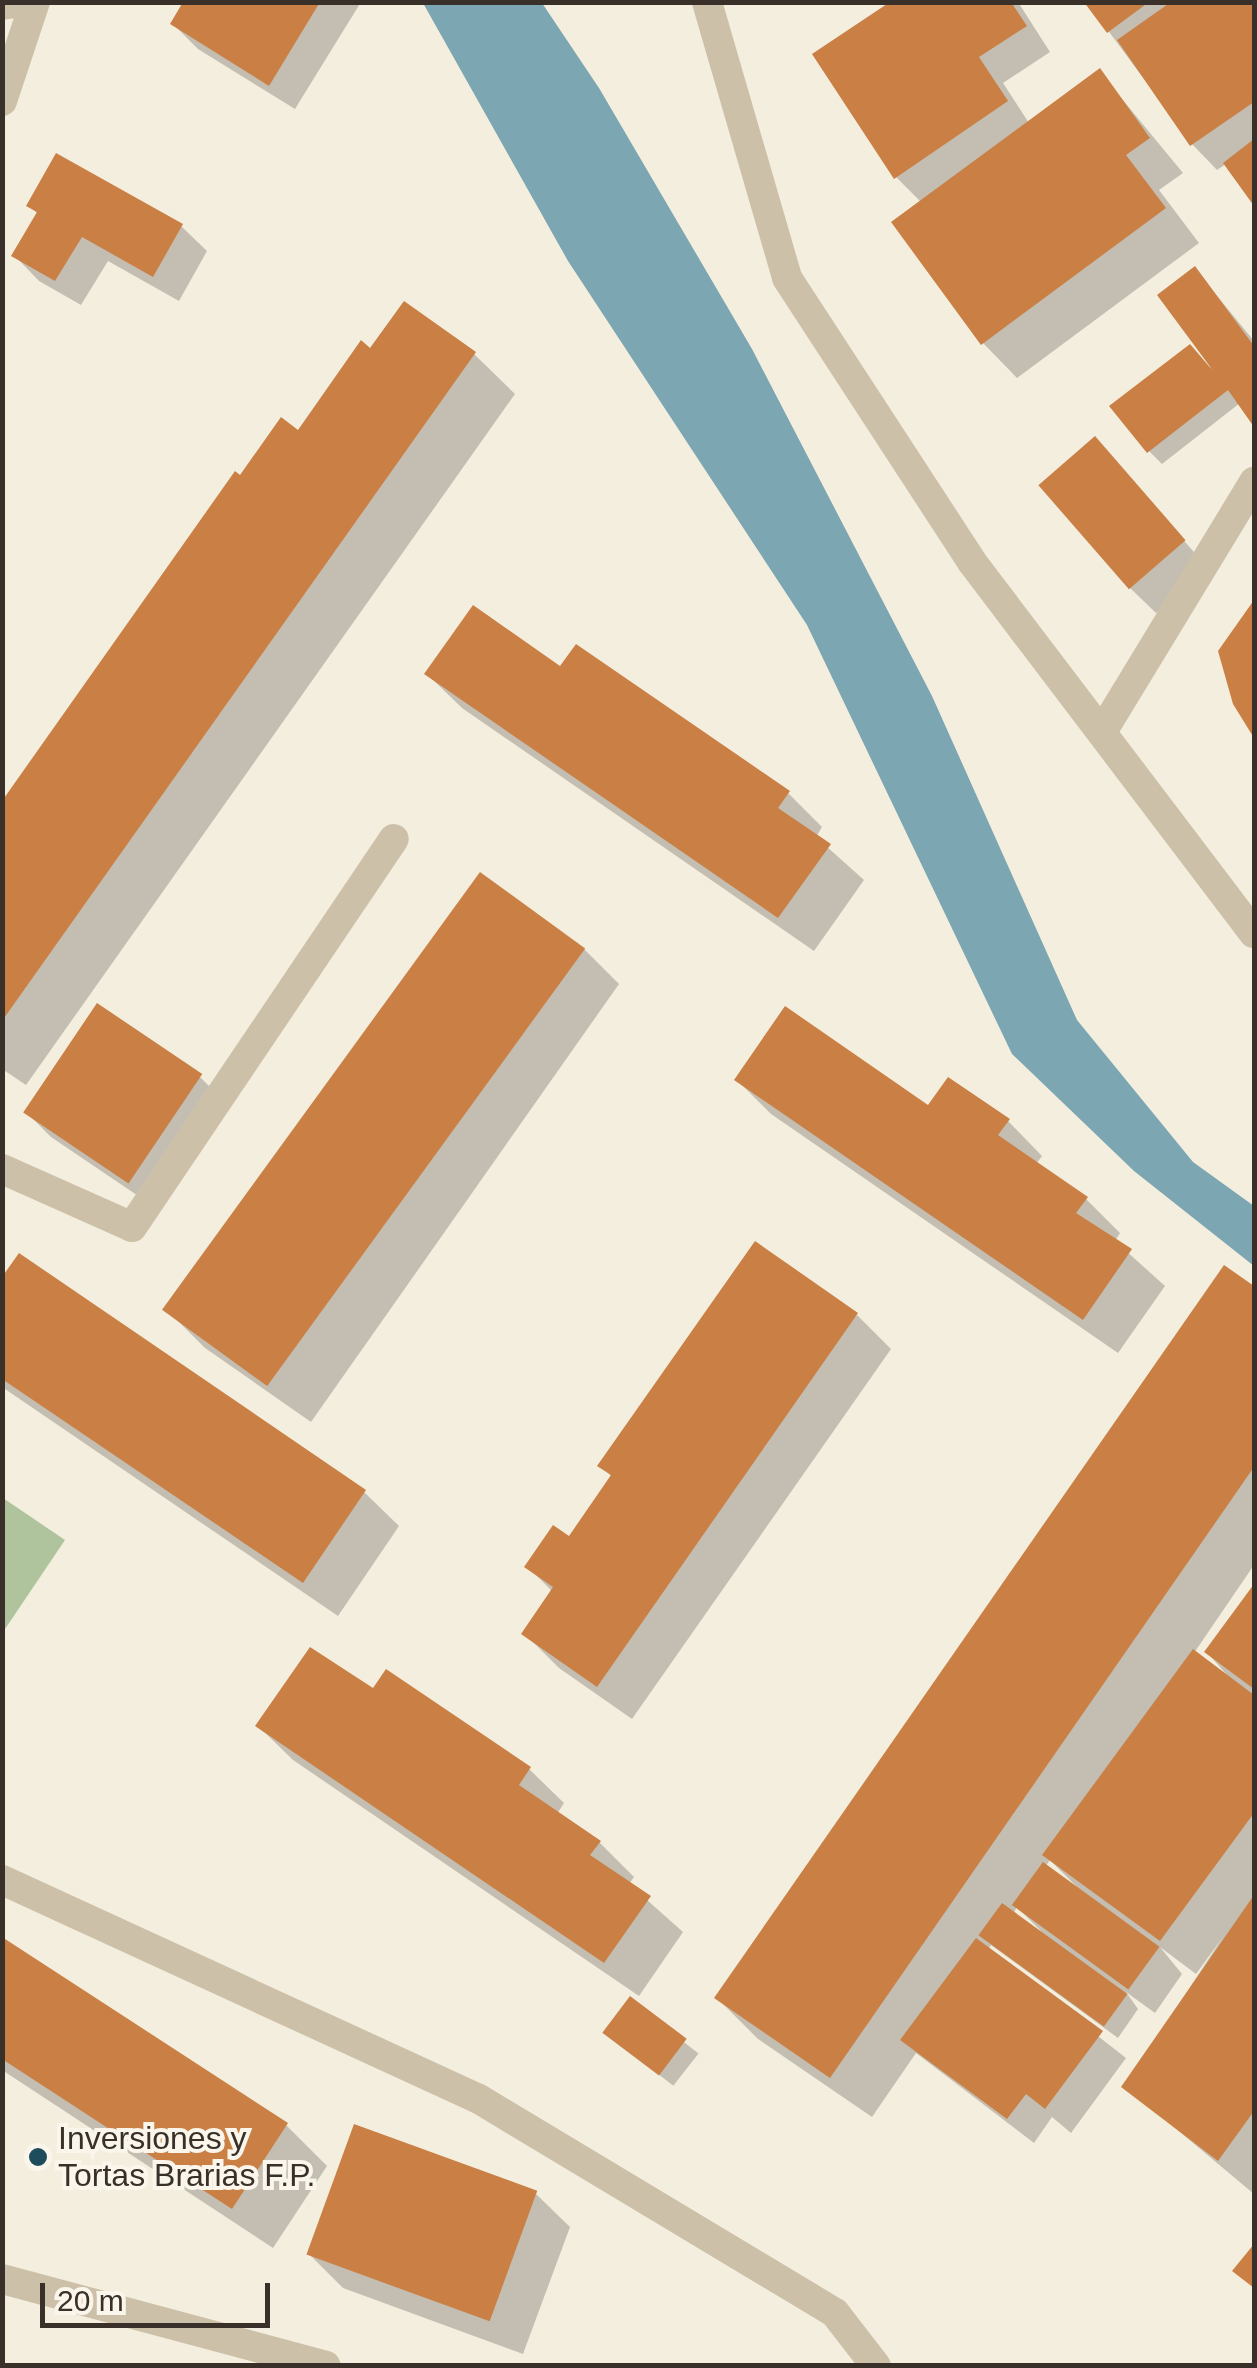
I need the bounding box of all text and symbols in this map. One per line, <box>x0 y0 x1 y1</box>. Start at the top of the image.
place label: Inversiones y Tortas Brarias F.P. <box>58 2120 315 2195</box>
marker: Inversiones y Tortas Brarias F.P. <box>27 2146 49 2168</box>
scale bar <box>45 2263 275 2325</box>
text: 20 m <box>57 2284 124 2317</box>

